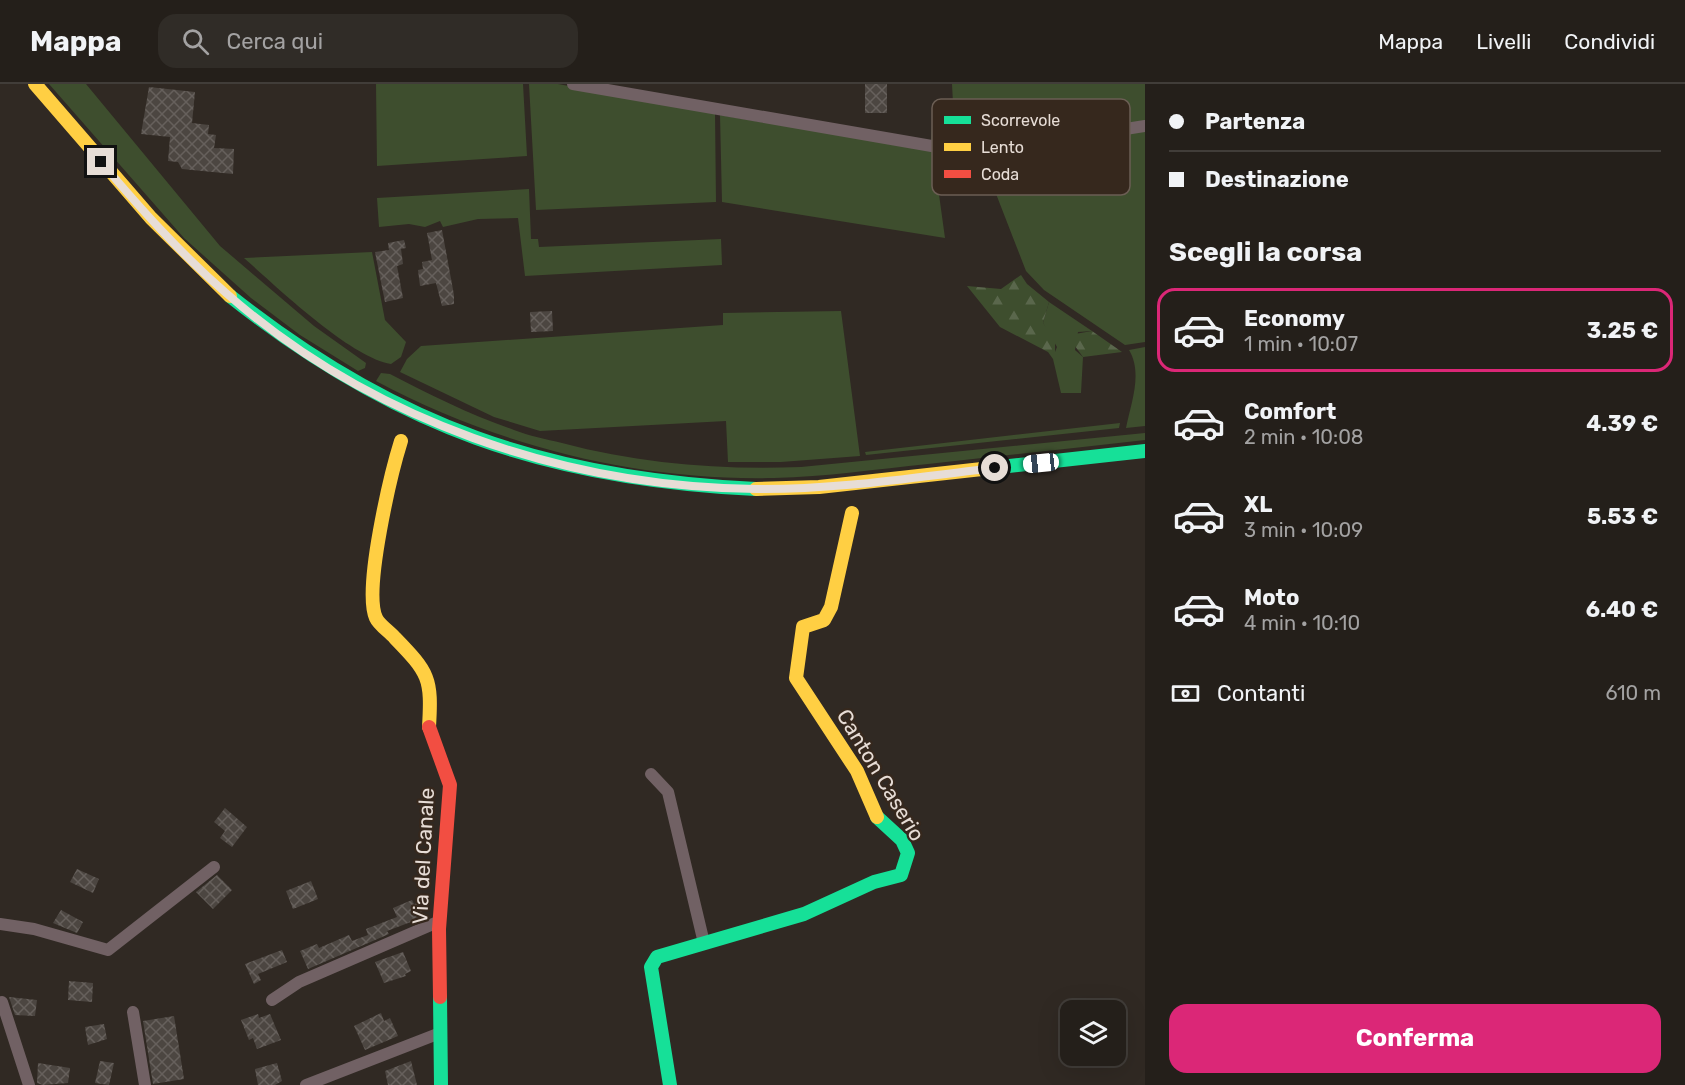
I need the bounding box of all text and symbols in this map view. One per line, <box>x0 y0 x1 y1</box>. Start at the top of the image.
search box <box>158 14 578 68</box>
text: Mappa <box>30 25 122 58</box>
icon: search <box>179 25 212 58</box>
text: Cerca qui <box>227 28 323 55</box>
text: Mappa <box>1378 29 1443 54</box>
text: Livelli <box>1476 29 1531 54</box>
text: Condividi <box>1564 29 1655 54</box>
legend <box>932 99 1130 195</box>
text: Partenza <box>1205 108 1305 135</box>
text: Scorrevole <box>981 111 1060 130</box>
text: Lento <box>981 138 1024 157</box>
route end <box>87 148 114 175</box>
text: Coda <box>981 165 1019 184</box>
text: Destinazione <box>1205 166 1349 193</box>
text: Scegli la corsa <box>1169 236 1362 268</box>
icon: car <box>1172 303 1226 357</box>
text: Economy <box>1244 305 1345 332</box>
text: 3.25 € <box>1587 317 1658 344</box>
text: 1 min · 10:07 <box>1244 332 1358 356</box>
icon: car <box>1172 396 1226 450</box>
text: Comfort <box>1244 398 1336 425</box>
text: 4.39 € <box>1586 410 1658 437</box>
text: 2 min · 10:08 <box>1244 425 1364 449</box>
car <box>1022 452 1060 474</box>
route start <box>981 454 1008 481</box>
icon: car <box>1172 489 1226 543</box>
text: XL <box>1244 491 1272 518</box>
text: 5.53 € <box>1587 503 1658 530</box>
text: 3 min · 10:09 <box>1244 518 1363 542</box>
icon: car <box>1172 582 1226 636</box>
text: Moto <box>1244 584 1299 611</box>
text: 6.40 € <box>1586 596 1658 623</box>
text: 4 min · 10:10 <box>1244 611 1360 635</box>
icon: cash <box>1169 677 1202 710</box>
text: Contanti <box>1217 680 1305 707</box>
text: 610 m <box>1605 681 1661 705</box>
street label: Canton Caserio <box>832 705 930 845</box>
street label: Via del Canale <box>407 787 439 925</box>
map controls <box>1060 1000 1126 1066</box>
button: layers <box>1060 1000 1126 1066</box>
button: Conferma <box>1169 1004 1661 1073</box>

